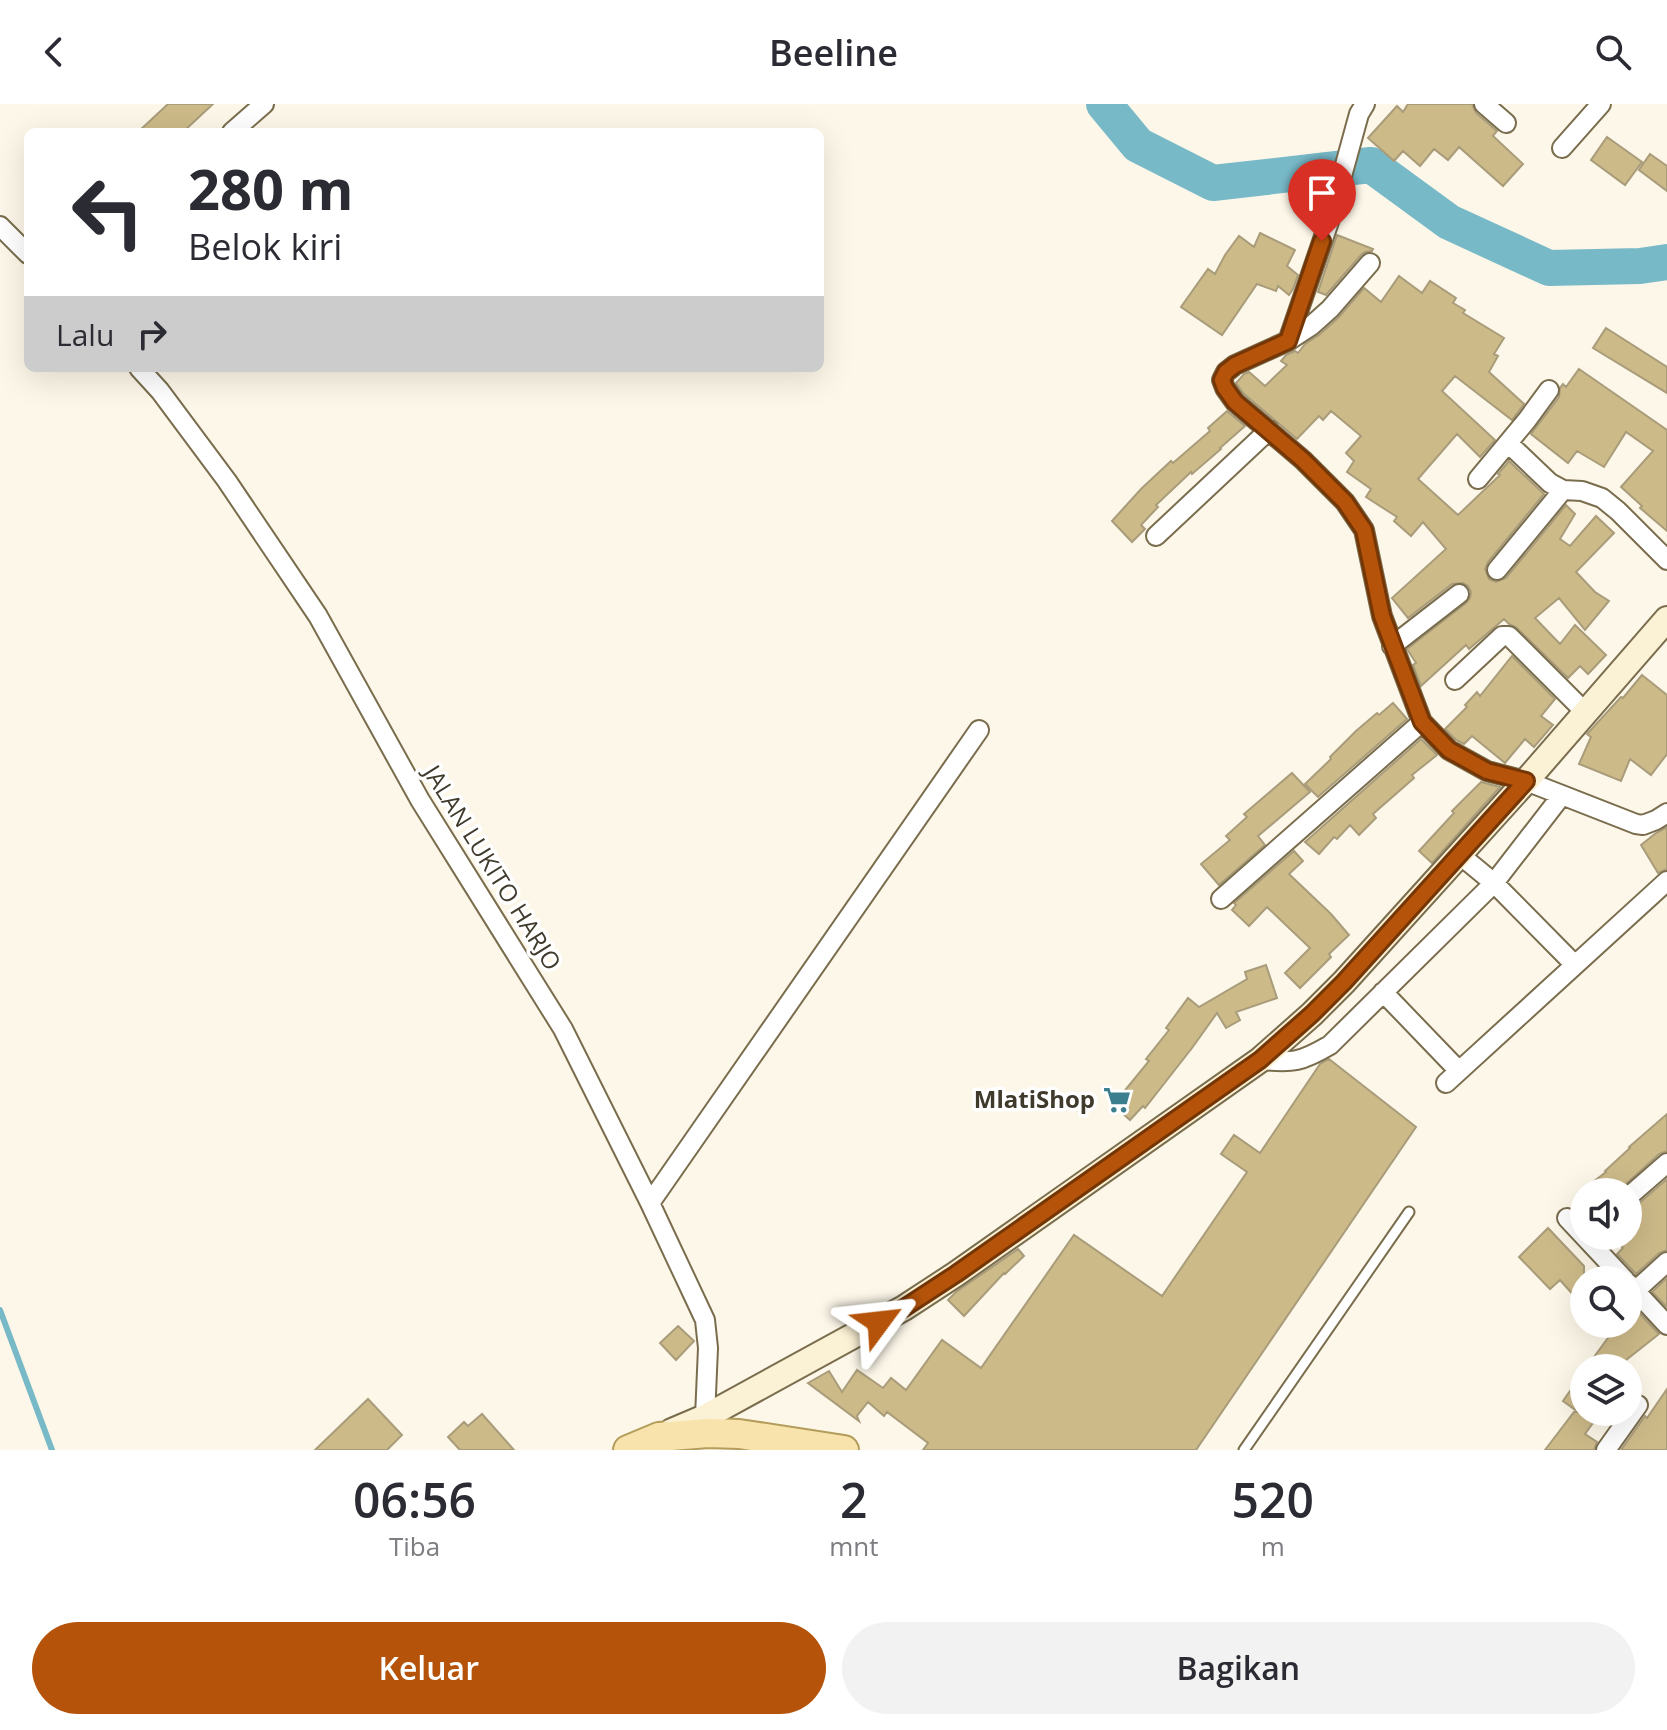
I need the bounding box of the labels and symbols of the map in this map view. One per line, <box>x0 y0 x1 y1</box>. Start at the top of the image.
pin <box>1288 159 1356 241</box>
street label: JALAN LUKITO HARJO <box>416 757 570 976</box>
place label: MlatiShop <box>974 1082 1095 1115</box>
supermarket icon: MlatiShop <box>1102 1085 1132 1115</box>
position arrow <box>837 1280 921 1364</box>

